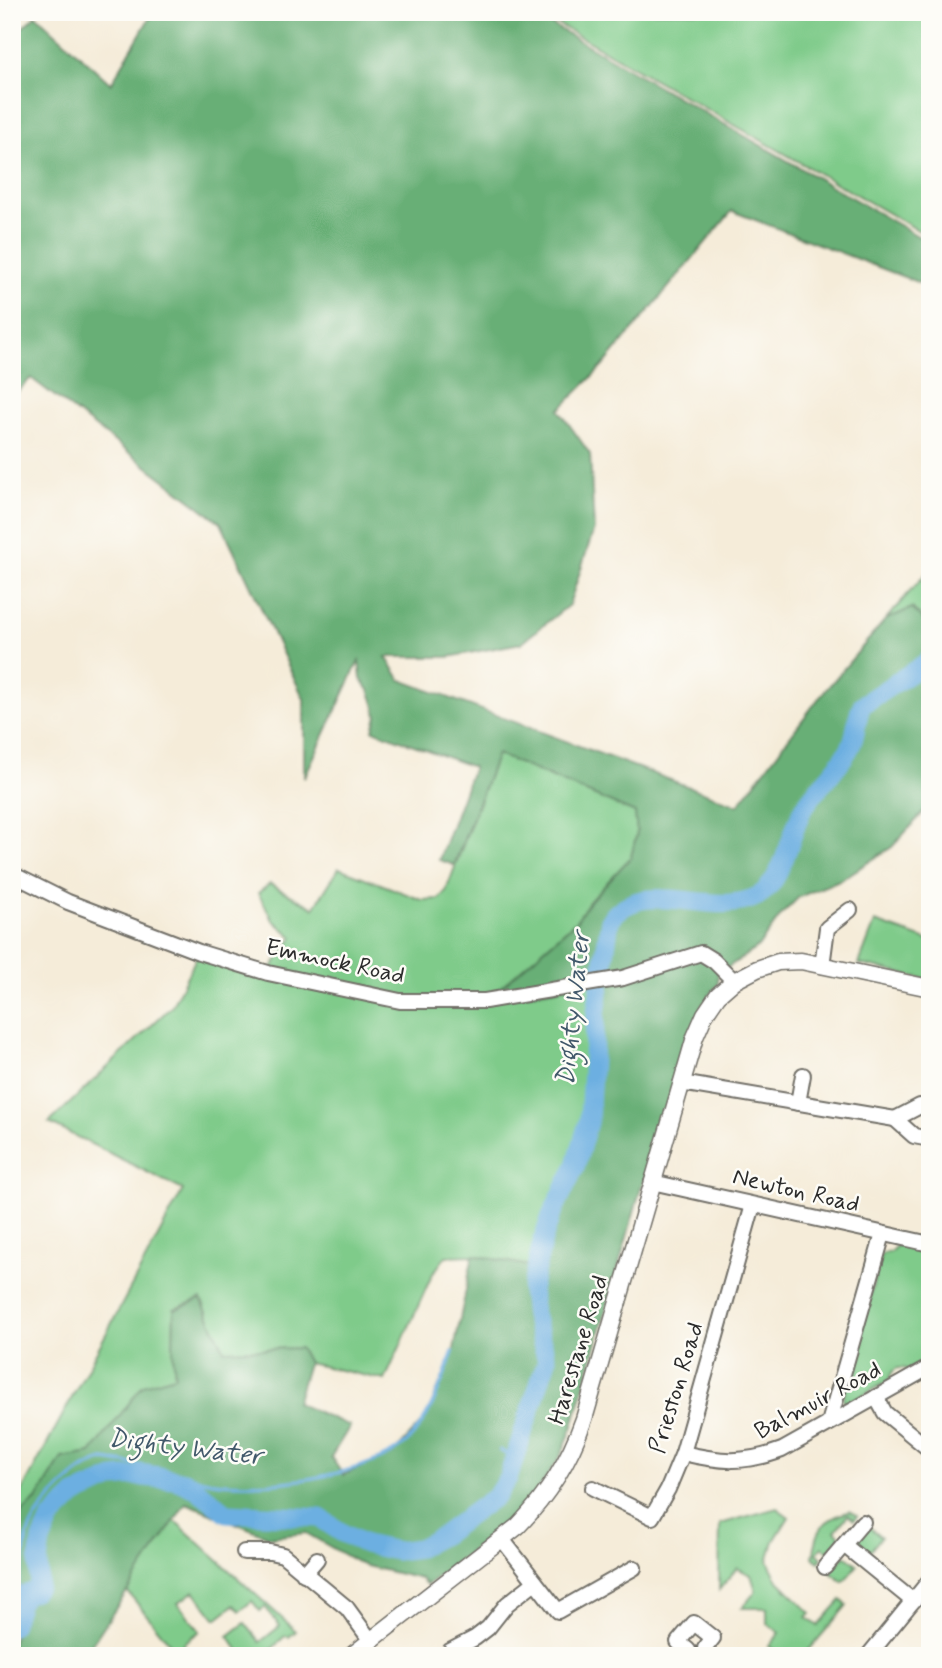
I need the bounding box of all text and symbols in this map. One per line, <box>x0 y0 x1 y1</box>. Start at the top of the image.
water label: Dighty Water <box>549 927 602 1088</box>
street label: Emmock Road <box>263 932 407 992</box>
street label: Newton Road <box>729 1161 863 1221</box>
street label: Harestane Road <box>542 1272 616 1428</box>
street label: Prieston Road <box>642 1318 712 1458</box>
street label: Balmuir Road <box>749 1355 887 1447</box>
water label: Dighty Water <box>106 1422 267 1478</box>

